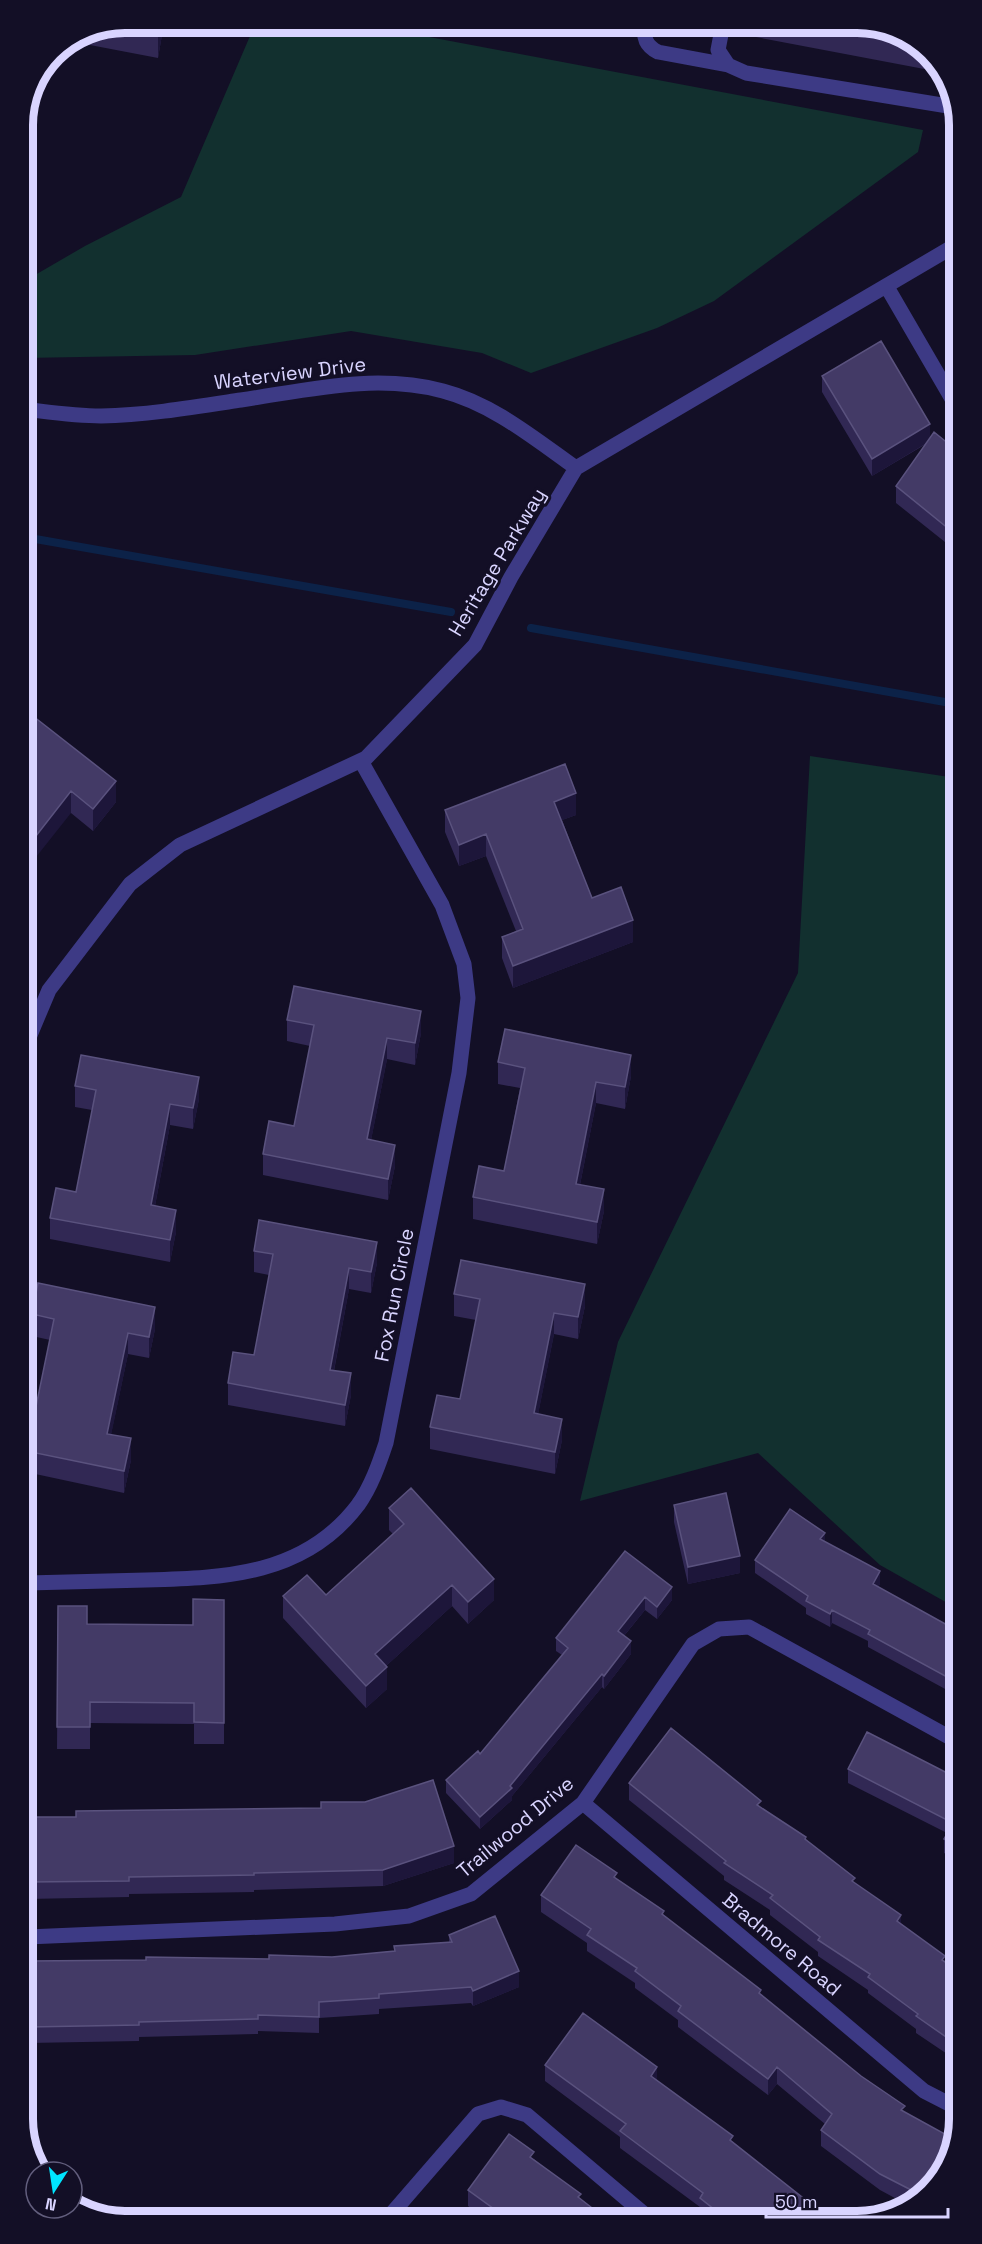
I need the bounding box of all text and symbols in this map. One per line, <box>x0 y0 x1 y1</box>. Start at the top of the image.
street label: Waterview Drive <box>213 351 367 395</box>
street label: Heritage Parkway <box>442 483 552 641</box>
street label: Fox Run Circle <box>368 1226 420 1364</box>
street label: Trailwood Drive <box>451 1770 579 1884</box>
street label: Bradmore Road <box>717 1887 847 2001</box>
north arrow <box>24 2160 84 2220</box>
scale bar <box>766 2181 948 2219</box>
text: 50 m <box>775 2190 817 2213</box>
text: N <box>44 2193 58 2216</box>

